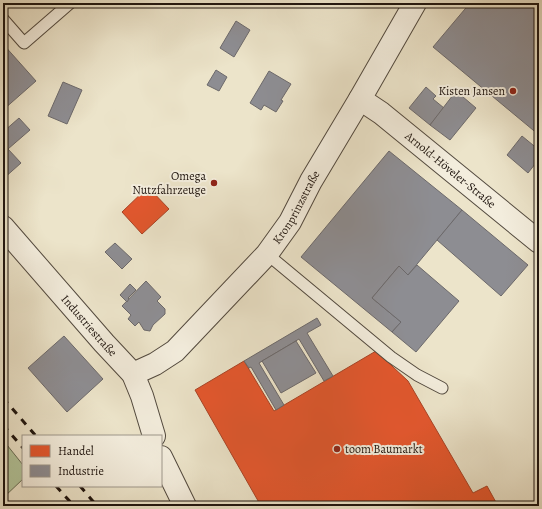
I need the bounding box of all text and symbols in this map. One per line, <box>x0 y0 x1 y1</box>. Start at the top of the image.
place label: Kisten Jansen <box>438 83 505 99</box>
marker: Kisten Jansen <box>508 86 518 96</box>
street label: Arnold-Höveler-Straße <box>401 127 499 212</box>
street label: Kronprinzstraße <box>269 167 324 247</box>
place label: Omega Nutzfahrzeuge <box>132 168 206 198</box>
marker: Omega Nutzfahrzeuge <box>209 178 219 188</box>
street label: Industriestraße <box>58 291 121 360</box>
legend <box>22 435 162 487</box>
place label: toom Baumarkt <box>345 441 423 457</box>
text: Handel <box>58 443 94 459</box>
marker: toom Baumarkt <box>332 444 342 454</box>
text: Industrie <box>58 463 104 479</box>

